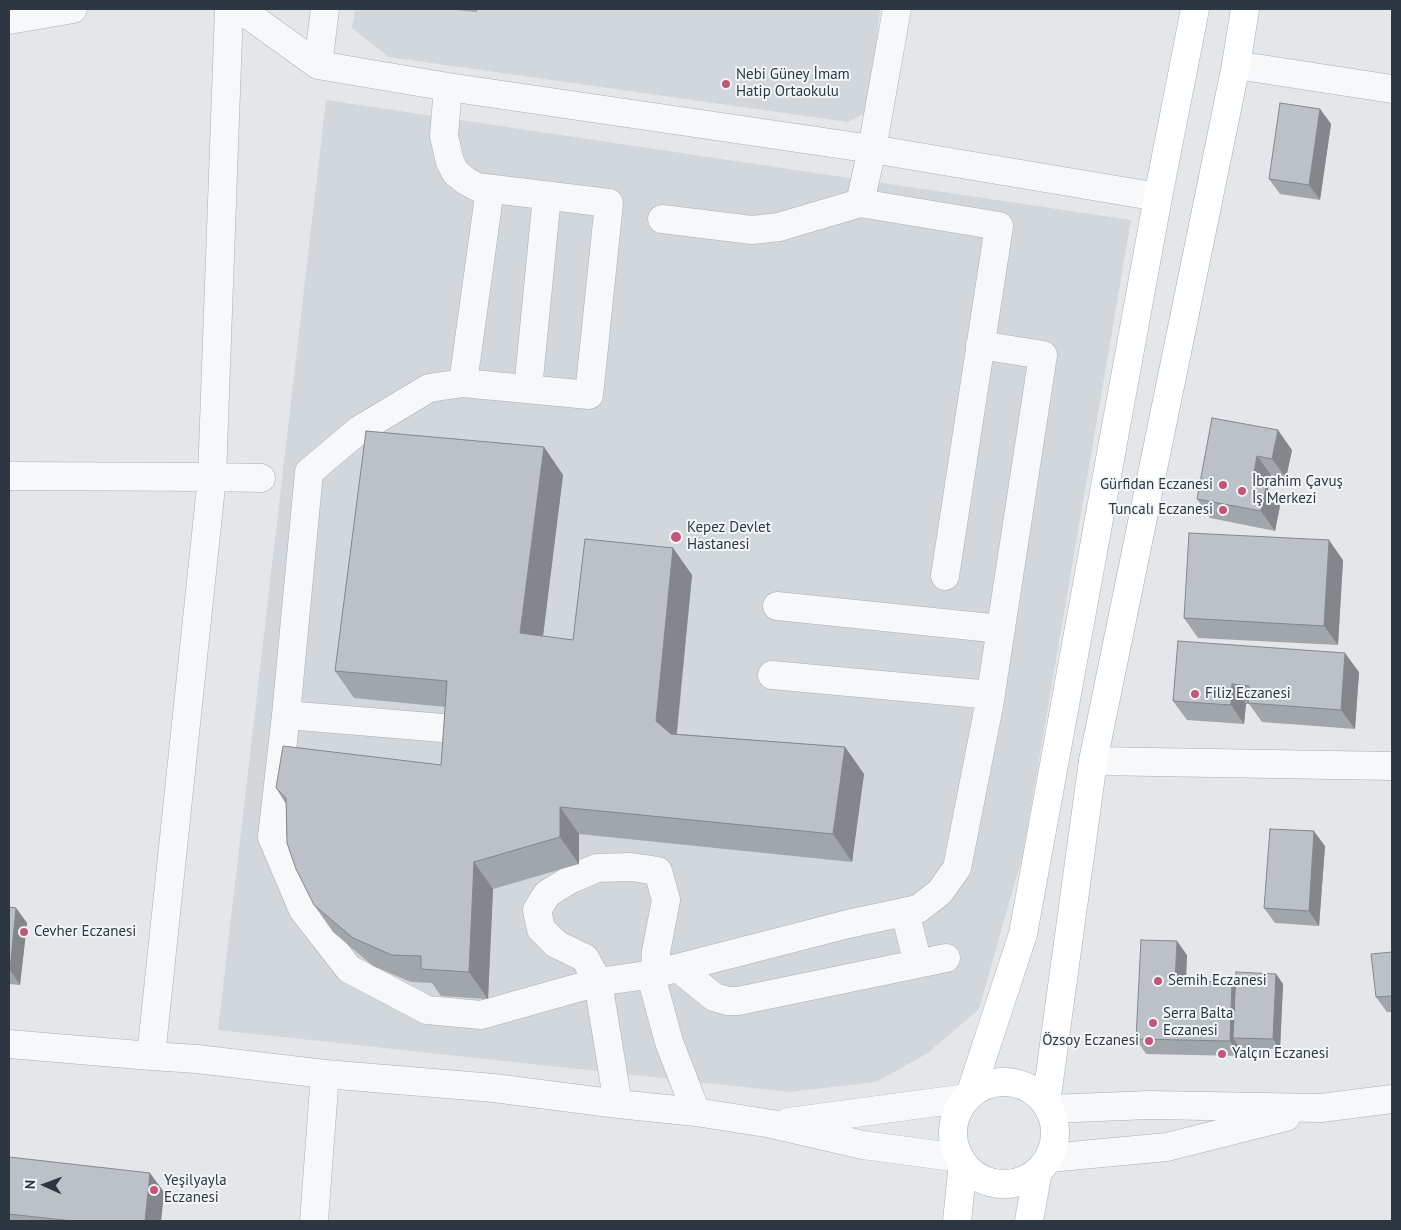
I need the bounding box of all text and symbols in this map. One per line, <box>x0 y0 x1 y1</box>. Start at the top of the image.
place label: Nebi Güney İmam Hatip Ortaokulu <box>736 66 850 101</box>
marker: Nebi Güney İmam Hatip Ortaokulu <box>720 78 732 90</box>
place label: İbrahim Çavuş İş Merkezi <box>1252 473 1343 508</box>
place label: Gürfidan Eczanesi <box>1100 476 1213 494</box>
marker: Gürfidan Eczanesi <box>1217 479 1229 491</box>
marker: İbrahim Çavuş İş Merkezi <box>1236 485 1248 497</box>
place label: Tuncalı Eczanesi <box>1108 501 1213 519</box>
marker: Tuncalı Eczanesi <box>1217 504 1229 516</box>
place label: Kepez Devlet Hastanesi <box>687 519 771 554</box>
marker: Kepez Devlet Hastanesi <box>669 530 683 544</box>
place label: Filiz Eczanesi <box>1205 685 1291 703</box>
marker: Filiz Eczanesi <box>1189 688 1201 700</box>
place label: Cevher Eczanesi <box>34 923 136 941</box>
marker: Cevher Eczanesi <box>18 926 30 938</box>
place label: Semih Eczanesi <box>1168 972 1267 990</box>
marker: Semih Eczanesi <box>1152 975 1164 987</box>
place label: Serra Balta Eczanesi <box>1163 1005 1233 1040</box>
marker: Serra Balta Eczanesi <box>1147 1017 1159 1029</box>
place label: Özsoy Eczanesi <box>1042 1032 1139 1050</box>
marker: Özsoy Eczanesi <box>1143 1035 1155 1047</box>
place label: Yalçın Eczanesi <box>1232 1045 1329 1063</box>
marker: Yalçın Eczanesi <box>1216 1048 1228 1060</box>
north arrow <box>20 1160 70 1210</box>
place label: Yeşilyayla Eczanesi <box>164 1172 227 1207</box>
text: N <box>21 1180 39 1189</box>
marker: Yeşilyayla Eczanesi <box>148 1184 160 1196</box>

